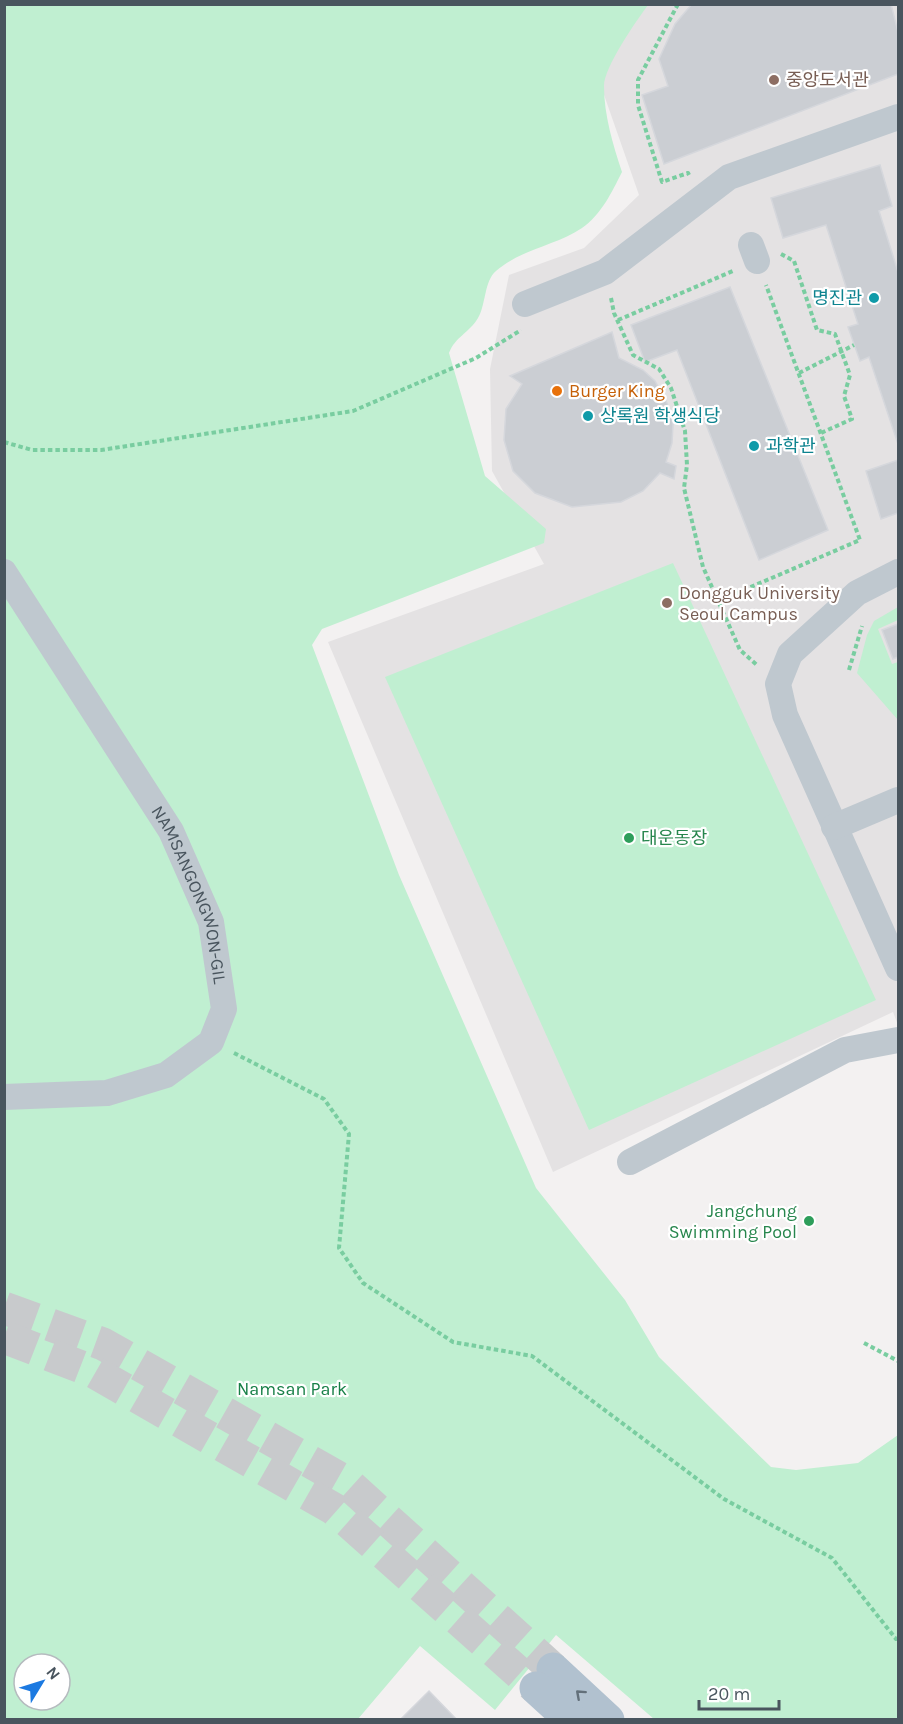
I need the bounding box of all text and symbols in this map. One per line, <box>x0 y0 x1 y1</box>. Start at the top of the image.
place label: 중앙도서관 <box>786 69 869 91</box>
marker: 중앙도서관 <box>767 73 781 87</box>
place label: 명진관 <box>812 287 862 309</box>
marker: 명진관 <box>867 291 881 305</box>
place label: Burger King <box>569 380 665 402</box>
marker: Burger King <box>550 384 564 398</box>
place label: 상록원 학생식당 <box>600 405 720 427</box>
marker: 상록원 학생식당 <box>581 409 595 423</box>
place label: 과학관 <box>766 435 816 457</box>
marker: 과학관 <box>747 439 761 453</box>
place label: Dongguk University Seoul Campus <box>679 582 841 625</box>
marker: Dongguk University Seoul Campus <box>660 596 674 610</box>
street label: NAMSANGONGWON-GIL <box>147 801 231 986</box>
place label: 대운동장 <box>641 827 707 849</box>
marker: 대운동장 <box>622 831 636 845</box>
place label: Jangchung Swimming Pool <box>669 1200 797 1243</box>
marker: Jangchung Swimming Pool <box>802 1214 816 1228</box>
park label: Namsan Park <box>237 1378 347 1400</box>
north arrow <box>12 1652 72 1712</box>
text: N <box>42 1663 64 1683</box>
scale bar <box>699 1673 778 1711</box>
text: 20 m <box>708 1683 750 1705</box>
one-way arrow <box>576 1690 587 1701</box>

